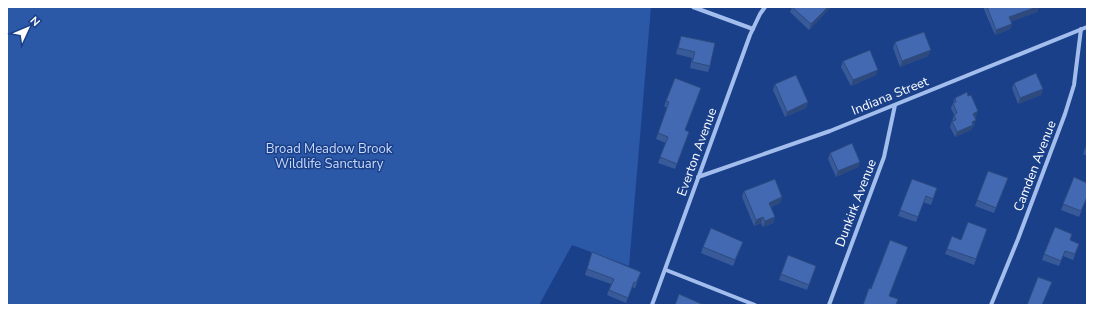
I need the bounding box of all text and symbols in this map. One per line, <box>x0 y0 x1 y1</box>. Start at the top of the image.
north arrow <box>8 8 48 48</box>
text: N <box>27 13 43 30</box>
street label: Indiana Street <box>849 72 931 120</box>
street label: Everton Avenue <box>673 105 721 199</box>
street label: Camden Avenue <box>1009 118 1061 214</box>
park label: Broad Meadow Brook Wildlife Sanctuary <box>266 140 393 173</box>
street label: Dunkirk Avenue <box>831 156 881 249</box>

